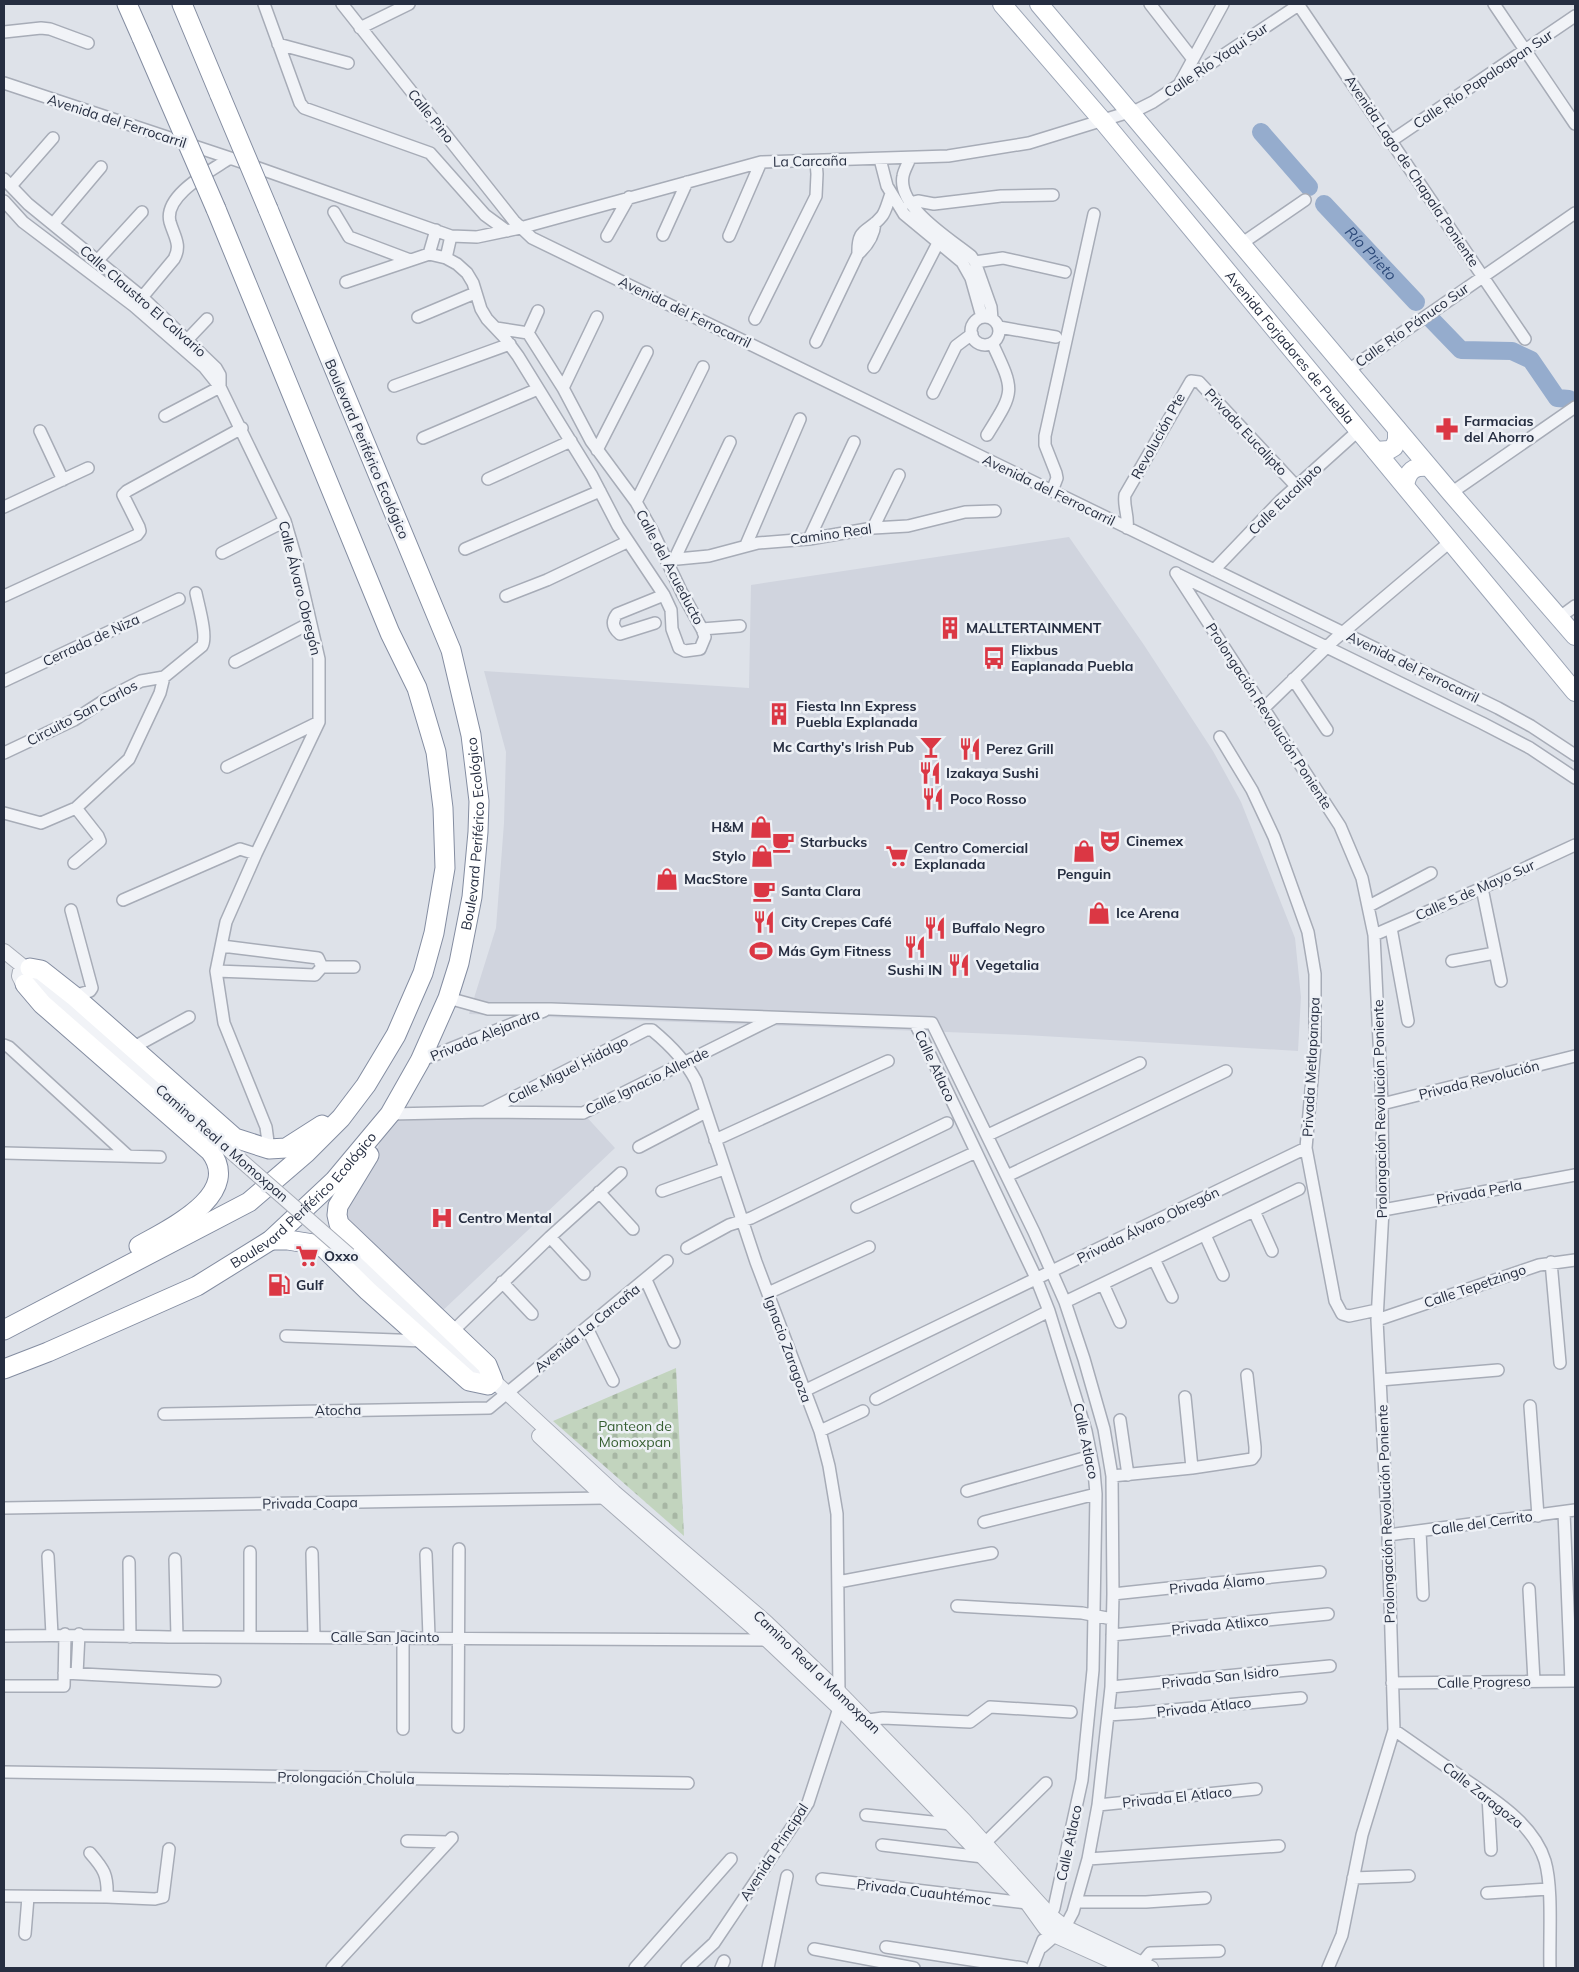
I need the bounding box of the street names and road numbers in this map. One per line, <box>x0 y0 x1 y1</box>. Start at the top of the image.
street label: Calle Río Yaqui Sur <box>1161 18 1272 101</box>
street label: Calle Río Papaloapan Sur <box>1410 25 1557 132</box>
street label: Avenida Lago de Chapala Poniente <box>1341 72 1483 270</box>
street label: Calle Pino <box>404 85 458 147</box>
street label: Avenida del Ferrocarril <box>45 90 189 152</box>
street label: La Carcaña <box>773 151 847 171</box>
street label: Calle Claustro El Calvario <box>76 241 210 361</box>
street label: Avenida Forjadores de Puebla <box>1221 267 1359 428</box>
street label: Avenida del Ferrocarril <box>616 272 754 352</box>
street label: Calle Río Pánuco Sur <box>1352 279 1473 371</box>
street label: Boulevard Periférico Ecológico <box>321 356 413 542</box>
street label: Privada Eucalipto <box>1201 385 1291 479</box>
street label: Revolución Pte <box>1127 390 1189 482</box>
street label: Avenida del Ferrocarril <box>980 450 1118 530</box>
street label: Calle Eucalipto <box>1245 459 1325 539</box>
street label: Calle del Acueducto <box>632 506 708 628</box>
street label: Calle Álvaro Obregón <box>275 519 325 657</box>
street label: Camino Real <box>789 519 873 549</box>
street label: Cerrada de Niza <box>40 610 142 670</box>
street label: Prolongación Revolución Poniente <box>1202 619 1336 813</box>
street label: Avenida del Ferrocarril <box>1344 627 1482 707</box>
street label: Circuito San Carlos <box>24 676 140 750</box>
street label: Boulevard Periférico Ecológico <box>457 736 488 932</box>
street label: Calle 5 de Mayo Sur <box>1413 855 1538 924</box>
street label: Privada Metlapanapa <box>1298 997 1324 1137</box>
street label: Prolongación Revolución Poniente <box>1369 999 1391 1219</box>
street label: Privada Alejandra <box>428 1005 542 1065</box>
street label: Calle Atlaco <box>911 1027 959 1105</box>
street label: Calle Miguel Hidalgo <box>505 1032 631 1108</box>
street label: Calle Ignacio Allende <box>582 1043 712 1119</box>
street label: Privada Revolución <box>1417 1056 1541 1104</box>
street label: Camino Real a Momoxpan <box>152 1080 292 1206</box>
street label: Boulevard Periférico Ecológico <box>227 1128 380 1272</box>
street label: Privada Perla <box>1435 1176 1523 1208</box>
street label: Privada Álvaro Obregón <box>1074 1183 1222 1267</box>
street label: Calle Tepetzingo <box>1422 1260 1528 1312</box>
street label: Avenida La Carcaña <box>530 1280 644 1376</box>
street label: Ignacio Zaragoza <box>760 1293 816 1405</box>
street label: Atocha <box>315 1401 361 1419</box>
street label: Calle Atlaco <box>1069 1401 1103 1481</box>
street label: Prolongación Revolución Poniente <box>1373 1404 1399 1624</box>
street label: Privada Coapa <box>262 1493 358 1513</box>
street label: Calle del Cerrito <box>1430 1507 1534 1539</box>
street label: Privada Álamo <box>1168 1570 1266 1598</box>
street label: Camino Real a Momoxpan <box>749 1606 885 1738</box>
street label: Privada Atlixco <box>1171 1611 1269 1639</box>
street label: Calle San Jacinto <box>331 1628 439 1646</box>
street label: Privada San Isidro <box>1160 1662 1280 1692</box>
street label: Calle Progreso <box>1437 1672 1531 1692</box>
street label: Privada Atlaco <box>1156 1693 1252 1721</box>
street label: Calle Zaragoza <box>1439 1758 1527 1832</box>
street label: Prolongación Cholula <box>277 1768 415 1788</box>
street label: Privada El Atlaco <box>1121 1782 1233 1812</box>
street label: Avenida Principal <box>736 1800 812 1904</box>
street label: Calle Atlaco <box>1052 1803 1086 1883</box>
street label: Privada Cuauhtémoc <box>856 1875 992 1909</box>

